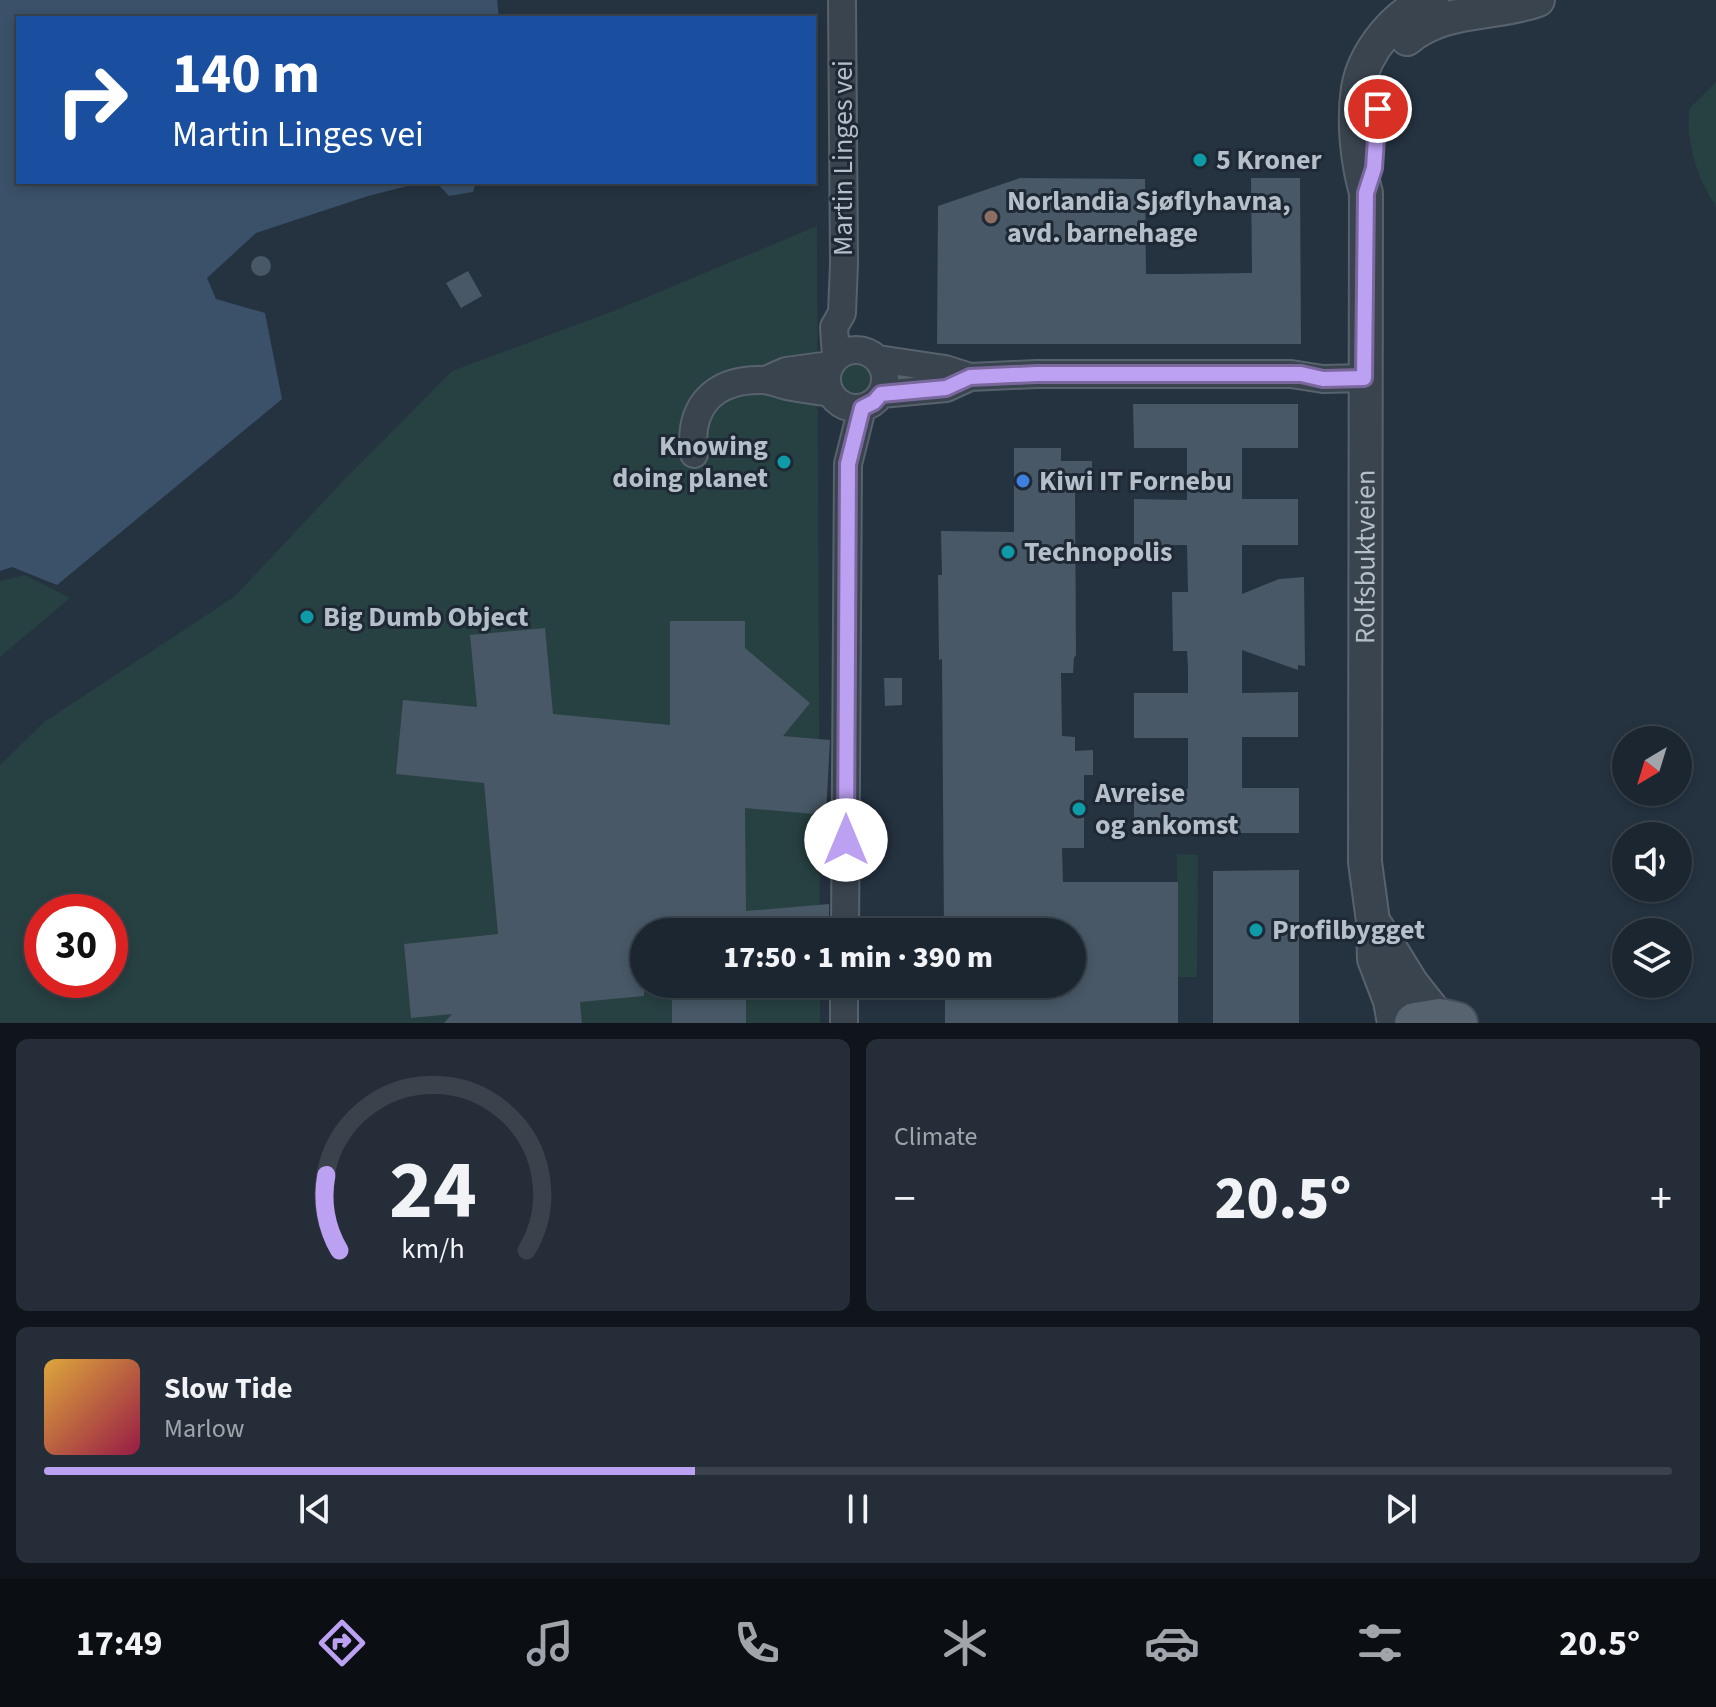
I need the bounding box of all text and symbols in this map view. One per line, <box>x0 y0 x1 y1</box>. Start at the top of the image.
text: 140 m <box>172 35 320 114</box>
icon: right <box>40 48 144 152</box>
street label: Martin Linges vei <box>823 60 863 256</box>
pin <box>1344 75 1412 143</box>
icon: arrive <box>1356 87 1400 131</box>
text: Martin Linges vei <box>172 109 424 160</box>
place label: 5 Kroner <box>1216 140 1323 180</box>
marker: 5 Kroner <box>1191 151 1209 169</box>
place label: Norlandia Sjøflyhavna, avd. barnehage <box>1007 181 1291 253</box>
marker: Norlandia Sjøflyhavna, avd. barnehage <box>982 208 1000 226</box>
place label: Knowing doing planet <box>612 426 768 498</box>
marker: Knowing doing planet <box>775 453 793 471</box>
place label: Kiwi IT Fornebu <box>1039 461 1232 501</box>
street label: Rolfsbuktveien <box>1345 470 1386 644</box>
marker: Kiwi IT Fornebu <box>1014 472 1032 490</box>
place label: Technopolis <box>1024 532 1172 572</box>
marker: Technopolis <box>999 543 1017 561</box>
place label: Big Dumb Object <box>323 597 529 637</box>
marker: Big Dumb Object <box>298 608 316 626</box>
north arrow <box>1612 726 1692 806</box>
map controls <box>1612 726 1692 998</box>
place label: Avreise og ankomst <box>1094 773 1239 845</box>
position arrow <box>804 798 888 882</box>
marker: Avreise og ankomst <box>1070 800 1088 818</box>
button: sound <box>1612 822 1692 902</box>
speed limit sign: 30 <box>24 894 128 998</box>
place label: Profilbygget <box>1272 910 1425 950</box>
button: layers <box>1612 918 1692 998</box>
marker: Profilbygget <box>1247 921 1265 939</box>
text: 17:50 · 1 min · 390 m <box>723 936 993 979</box>
text: Climate <box>894 1118 978 1155</box>
text: 24 <box>389 1132 477 1250</box>
text: 20.5° <box>1215 1157 1351 1242</box>
text: − <box>894 1168 916 1231</box>
text: + <box>1650 1168 1672 1231</box>
text: km/h <box>401 1229 465 1269</box>
text: Slow Tide <box>164 1367 293 1410</box>
text: Marlow <box>164 1410 244 1447</box>
icon: previous <box>293 1487 337 1531</box>
icon: pause <box>836 1487 880 1531</box>
icon: next <box>1379 1487 1423 1531</box>
icon: directions <box>314 1615 370 1671</box>
icon: music <box>522 1615 578 1671</box>
icon: phone <box>729 1615 785 1671</box>
icon: climate <box>937 1615 993 1671</box>
icon: car <box>1144 1615 1200 1671</box>
icon: filters <box>1352 1615 1408 1671</box>
text: 17:49 <box>76 1618 163 1669</box>
text: 20.5° <box>1559 1618 1640 1669</box>

